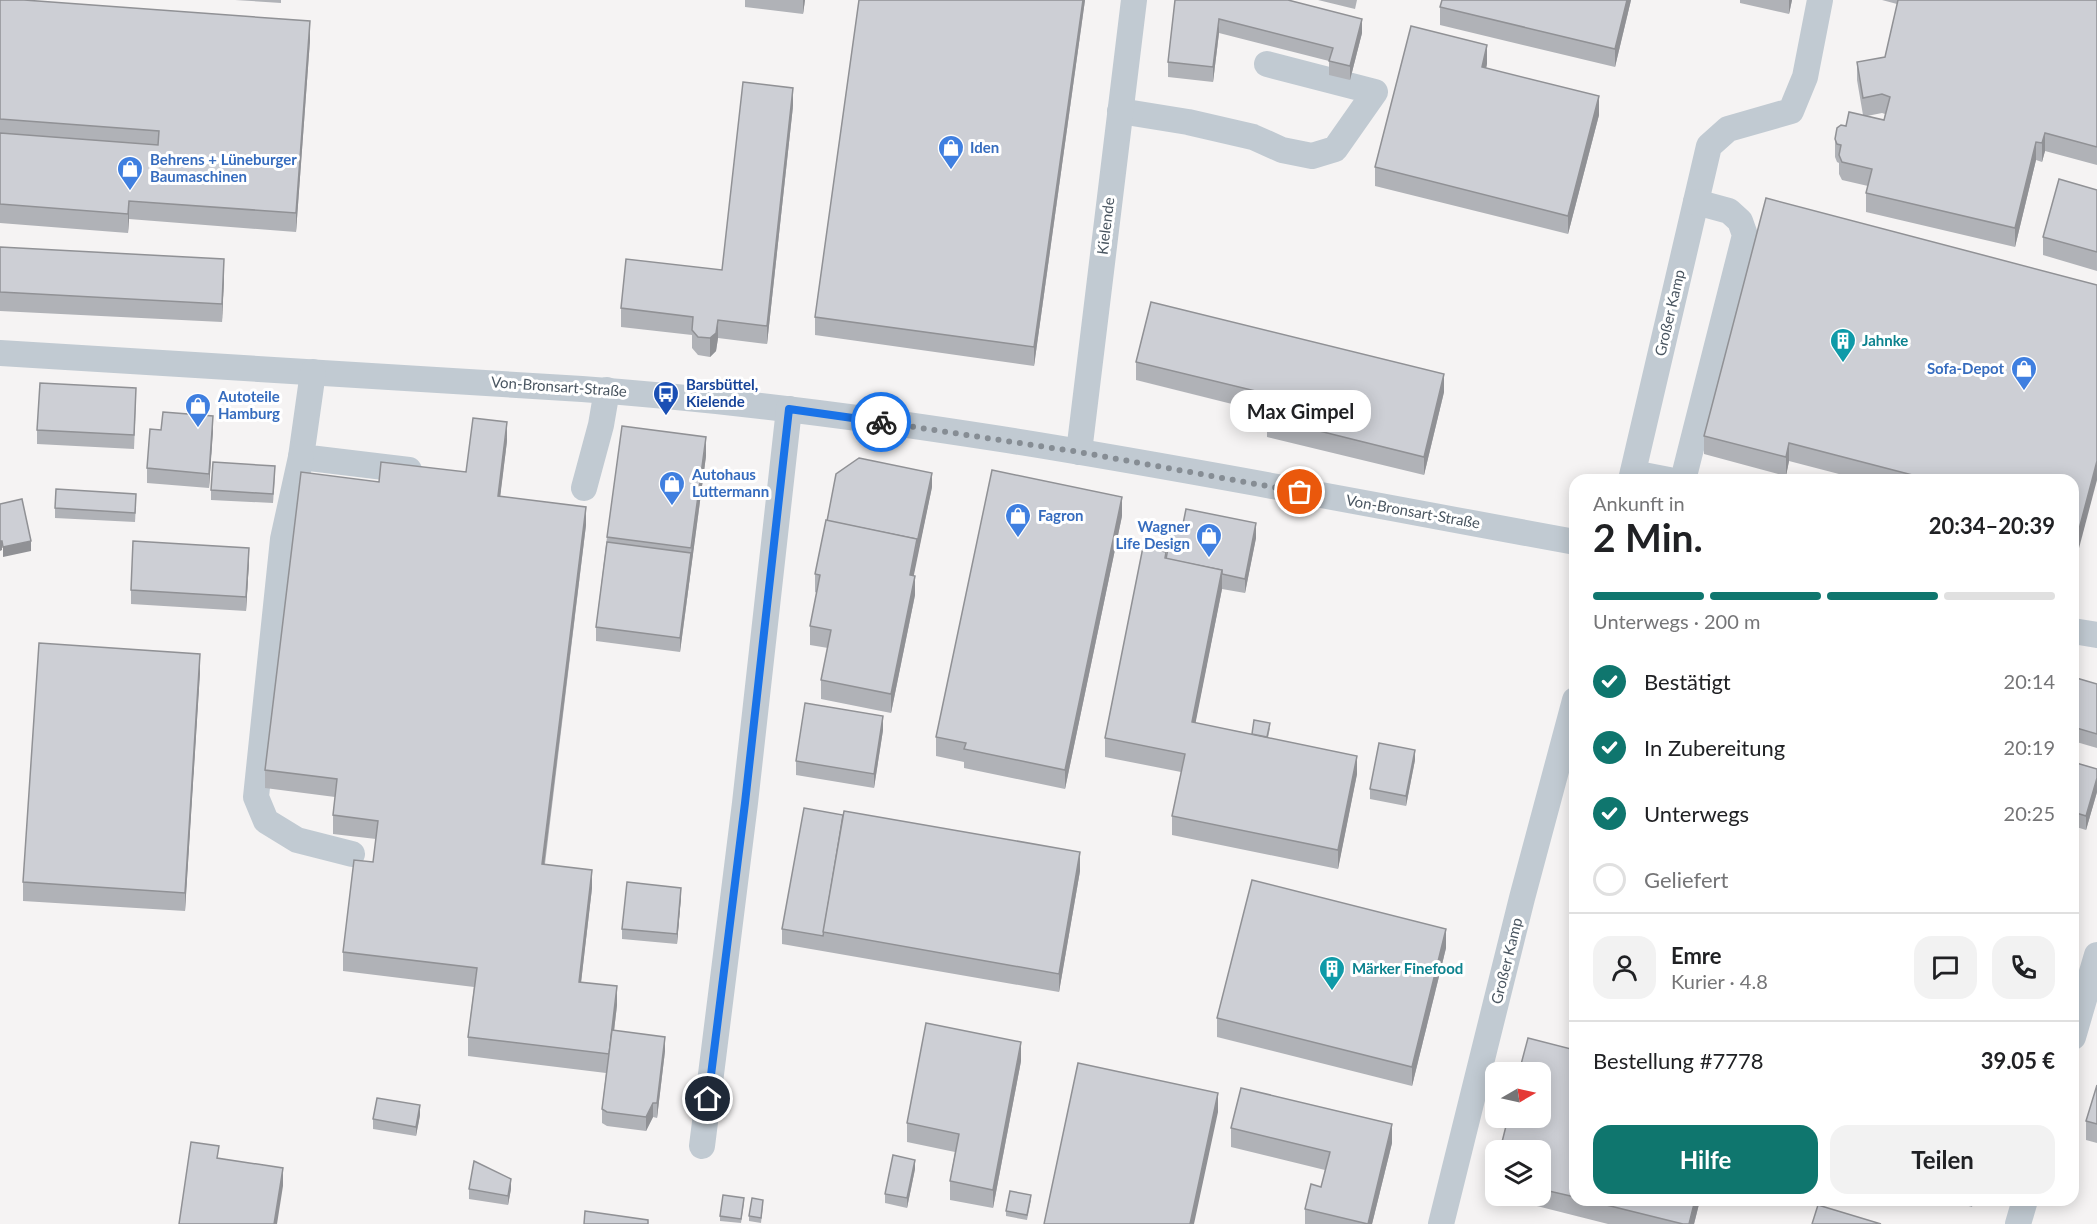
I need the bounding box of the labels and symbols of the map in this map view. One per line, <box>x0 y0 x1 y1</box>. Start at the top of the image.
shop icon: Iden <box>936 133 966 171</box>
place label: Iden <box>970 138 999 156</box>
place label: Behrens + Lüneburger Baumaschinen <box>150 150 297 185</box>
shop icon: Behrens + Lüneburger Baumaschinen <box>115 154 145 192</box>
street label: Kielende <box>1093 196 1117 256</box>
street label: Großer Kamp <box>1650 268 1688 358</box>
building icon: Jahnke <box>1828 326 1858 364</box>
place label: Jahnke <box>1862 331 1908 349</box>
shop icon: Sofa-Depot <box>2009 354 2039 392</box>
place label: Sofa-Depot <box>1927 359 2004 377</box>
street label: Von-Bronsart-Straße <box>491 372 628 400</box>
place label: Barsbüttel, Kielende <box>686 375 758 410</box>
bus stop icon: Barsbüttel, Kielende <box>651 379 681 417</box>
place label: Autoteile Hamburg <box>217 387 280 422</box>
callout: Max Gimpel <box>1230 390 1370 432</box>
shop icon: Autoteile Hamburg <box>183 391 213 429</box>
courier <box>851 392 911 452</box>
place label: Autohaus Luttermann <box>691 465 769 500</box>
pin <box>1274 466 1325 517</box>
shop icon: Autohaus Luttermann <box>657 469 687 507</box>
street label: Von-Bronsart-Straße <box>1345 490 1482 532</box>
shop icon: Fagron <box>1003 501 1033 539</box>
place label: Fagron <box>1038 506 1083 524</box>
place label: Wagner Life Design <box>1115 517 1190 552</box>
shop icon: Wagner Life Design <box>1194 521 1224 559</box>
street label: Großer Kamp <box>1487 916 1525 1006</box>
building icon: Märker Finefood <box>1317 954 1347 992</box>
place label: Märker Finefood <box>1352 959 1463 977</box>
north arrow <box>1485 1062 1551 1128</box>
pin <box>682 1073 733 1124</box>

